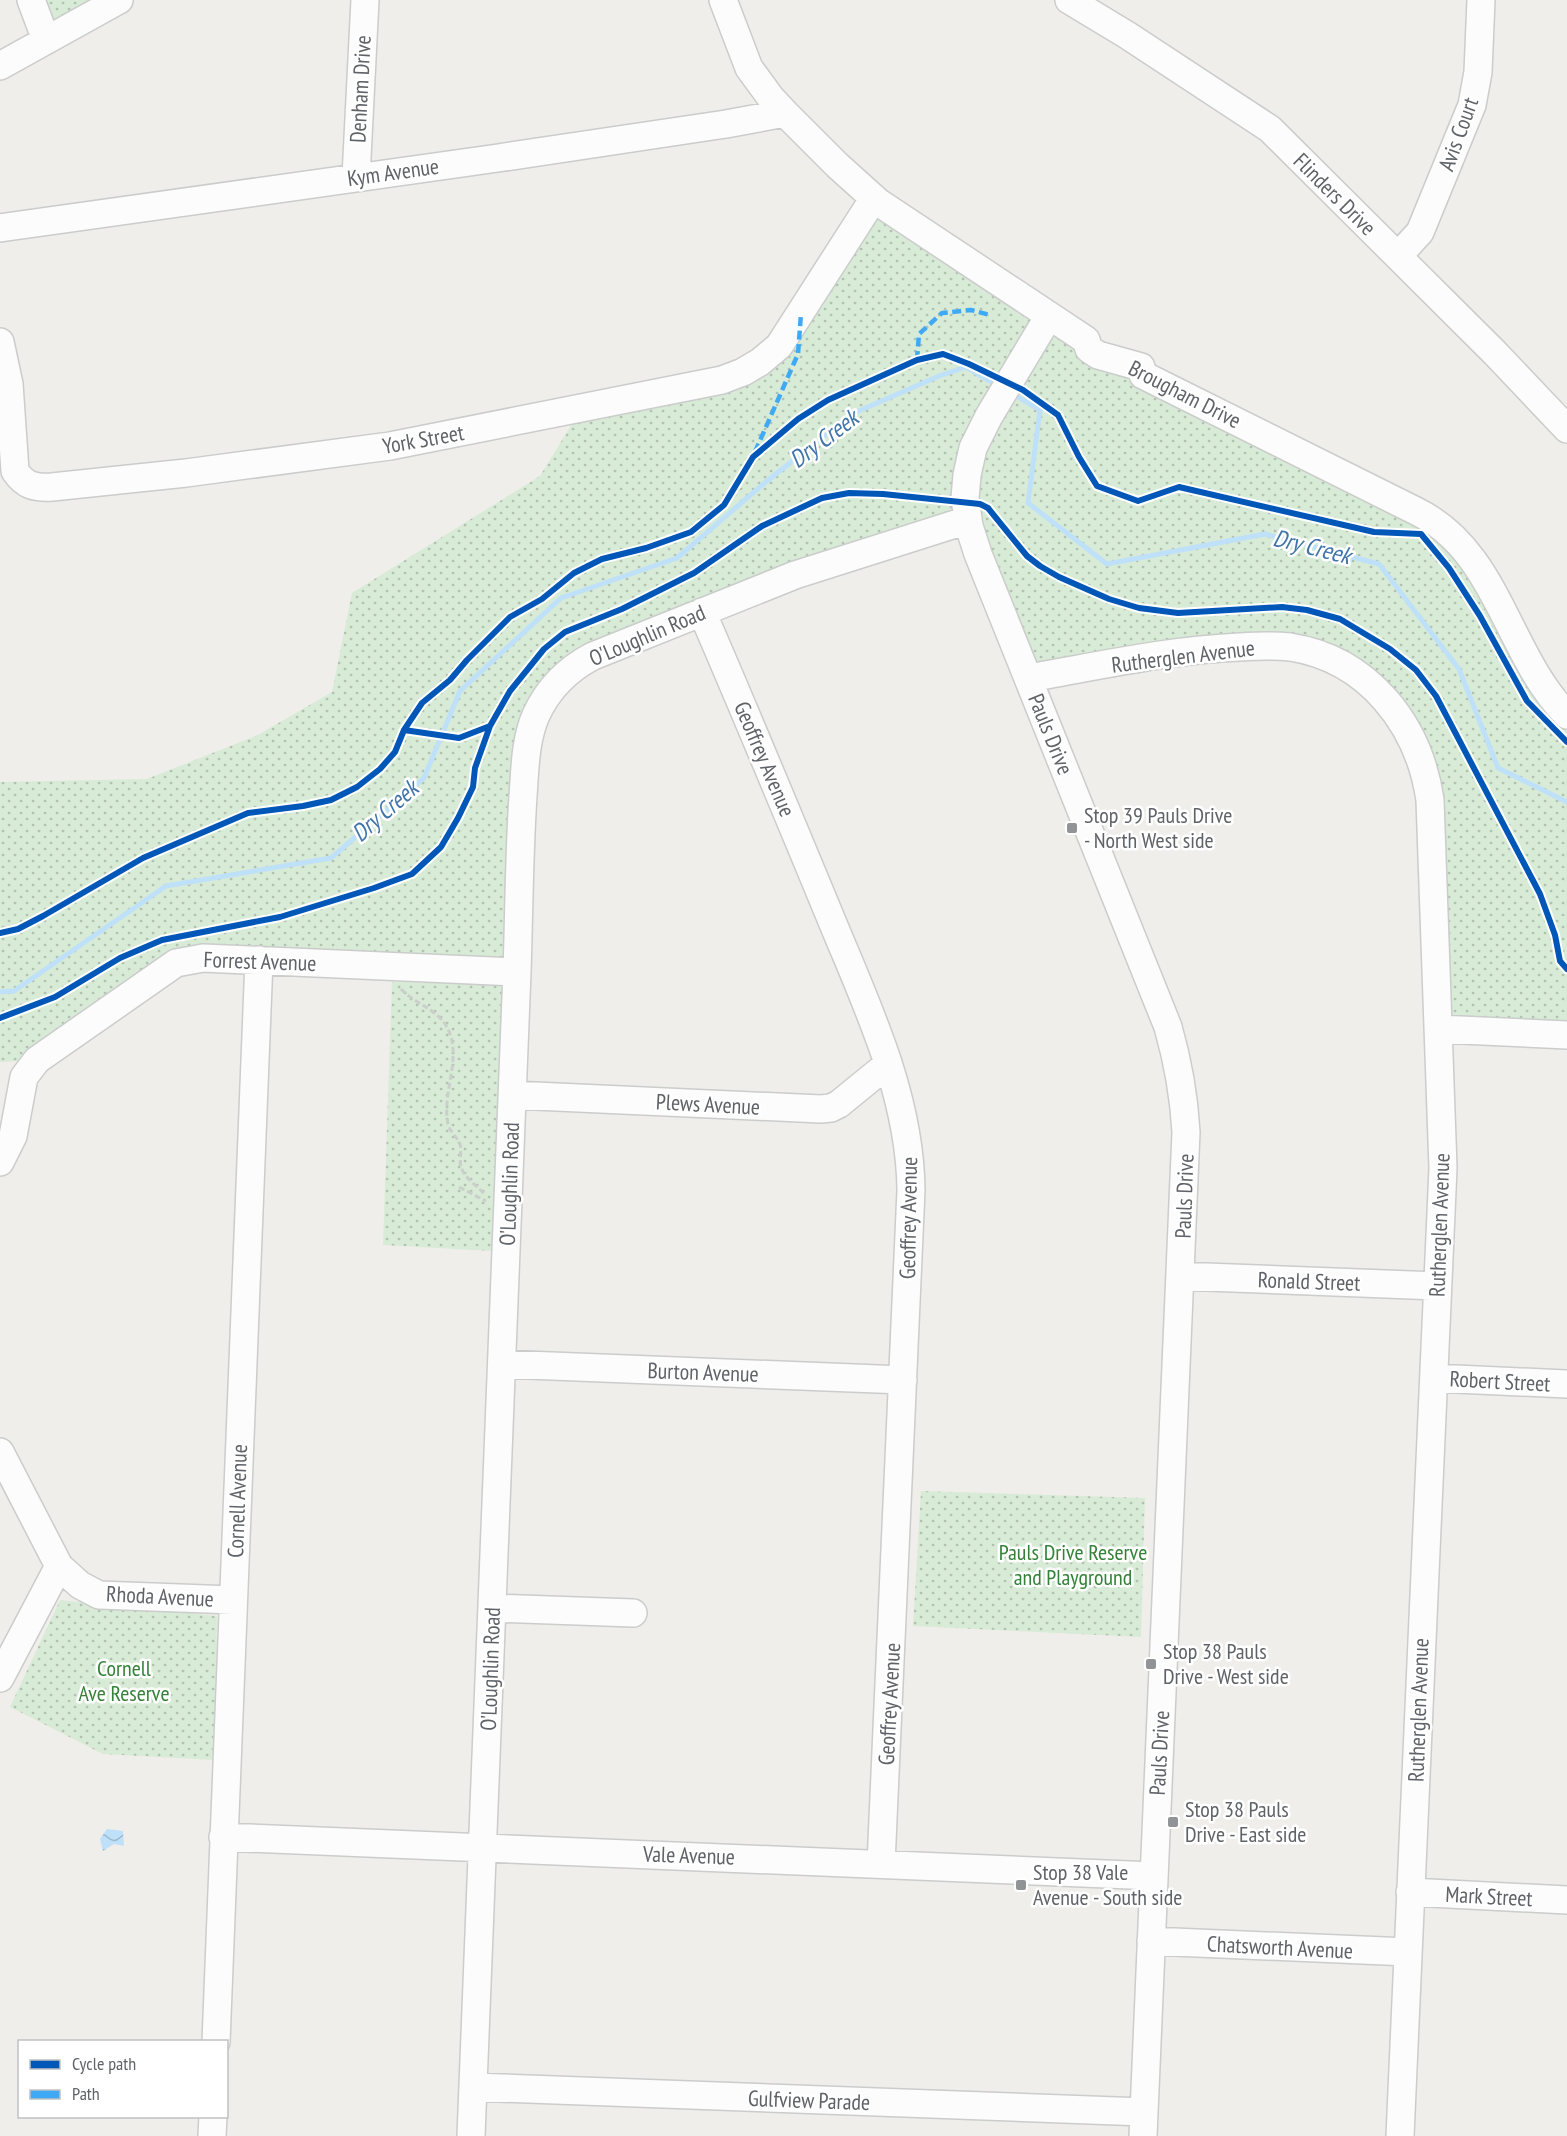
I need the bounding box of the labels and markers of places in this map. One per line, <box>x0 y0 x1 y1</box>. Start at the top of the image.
place label: Stop 39 Pauls Drive - North West side <box>1084 801 1232 854</box>
marker: Stop 39 Pauls Drive - North West side <box>1065 821 1079 835</box>
place label: Stop 38 Pauls Drive - West side <box>1163 1637 1289 1690</box>
marker: Stop 38 Pauls Drive - West side <box>1144 1657 1158 1671</box>
place label: Stop 38 Pauls Drive - East side <box>1185 1795 1306 1848</box>
marker: Stop 38 Pauls Drive - East side <box>1166 1815 1180 1829</box>
place label: Stop 38 Vale Avenue - South side <box>1033 1858 1182 1911</box>
marker: Stop 38 Vale Avenue - South side <box>1014 1878 1028 1892</box>

